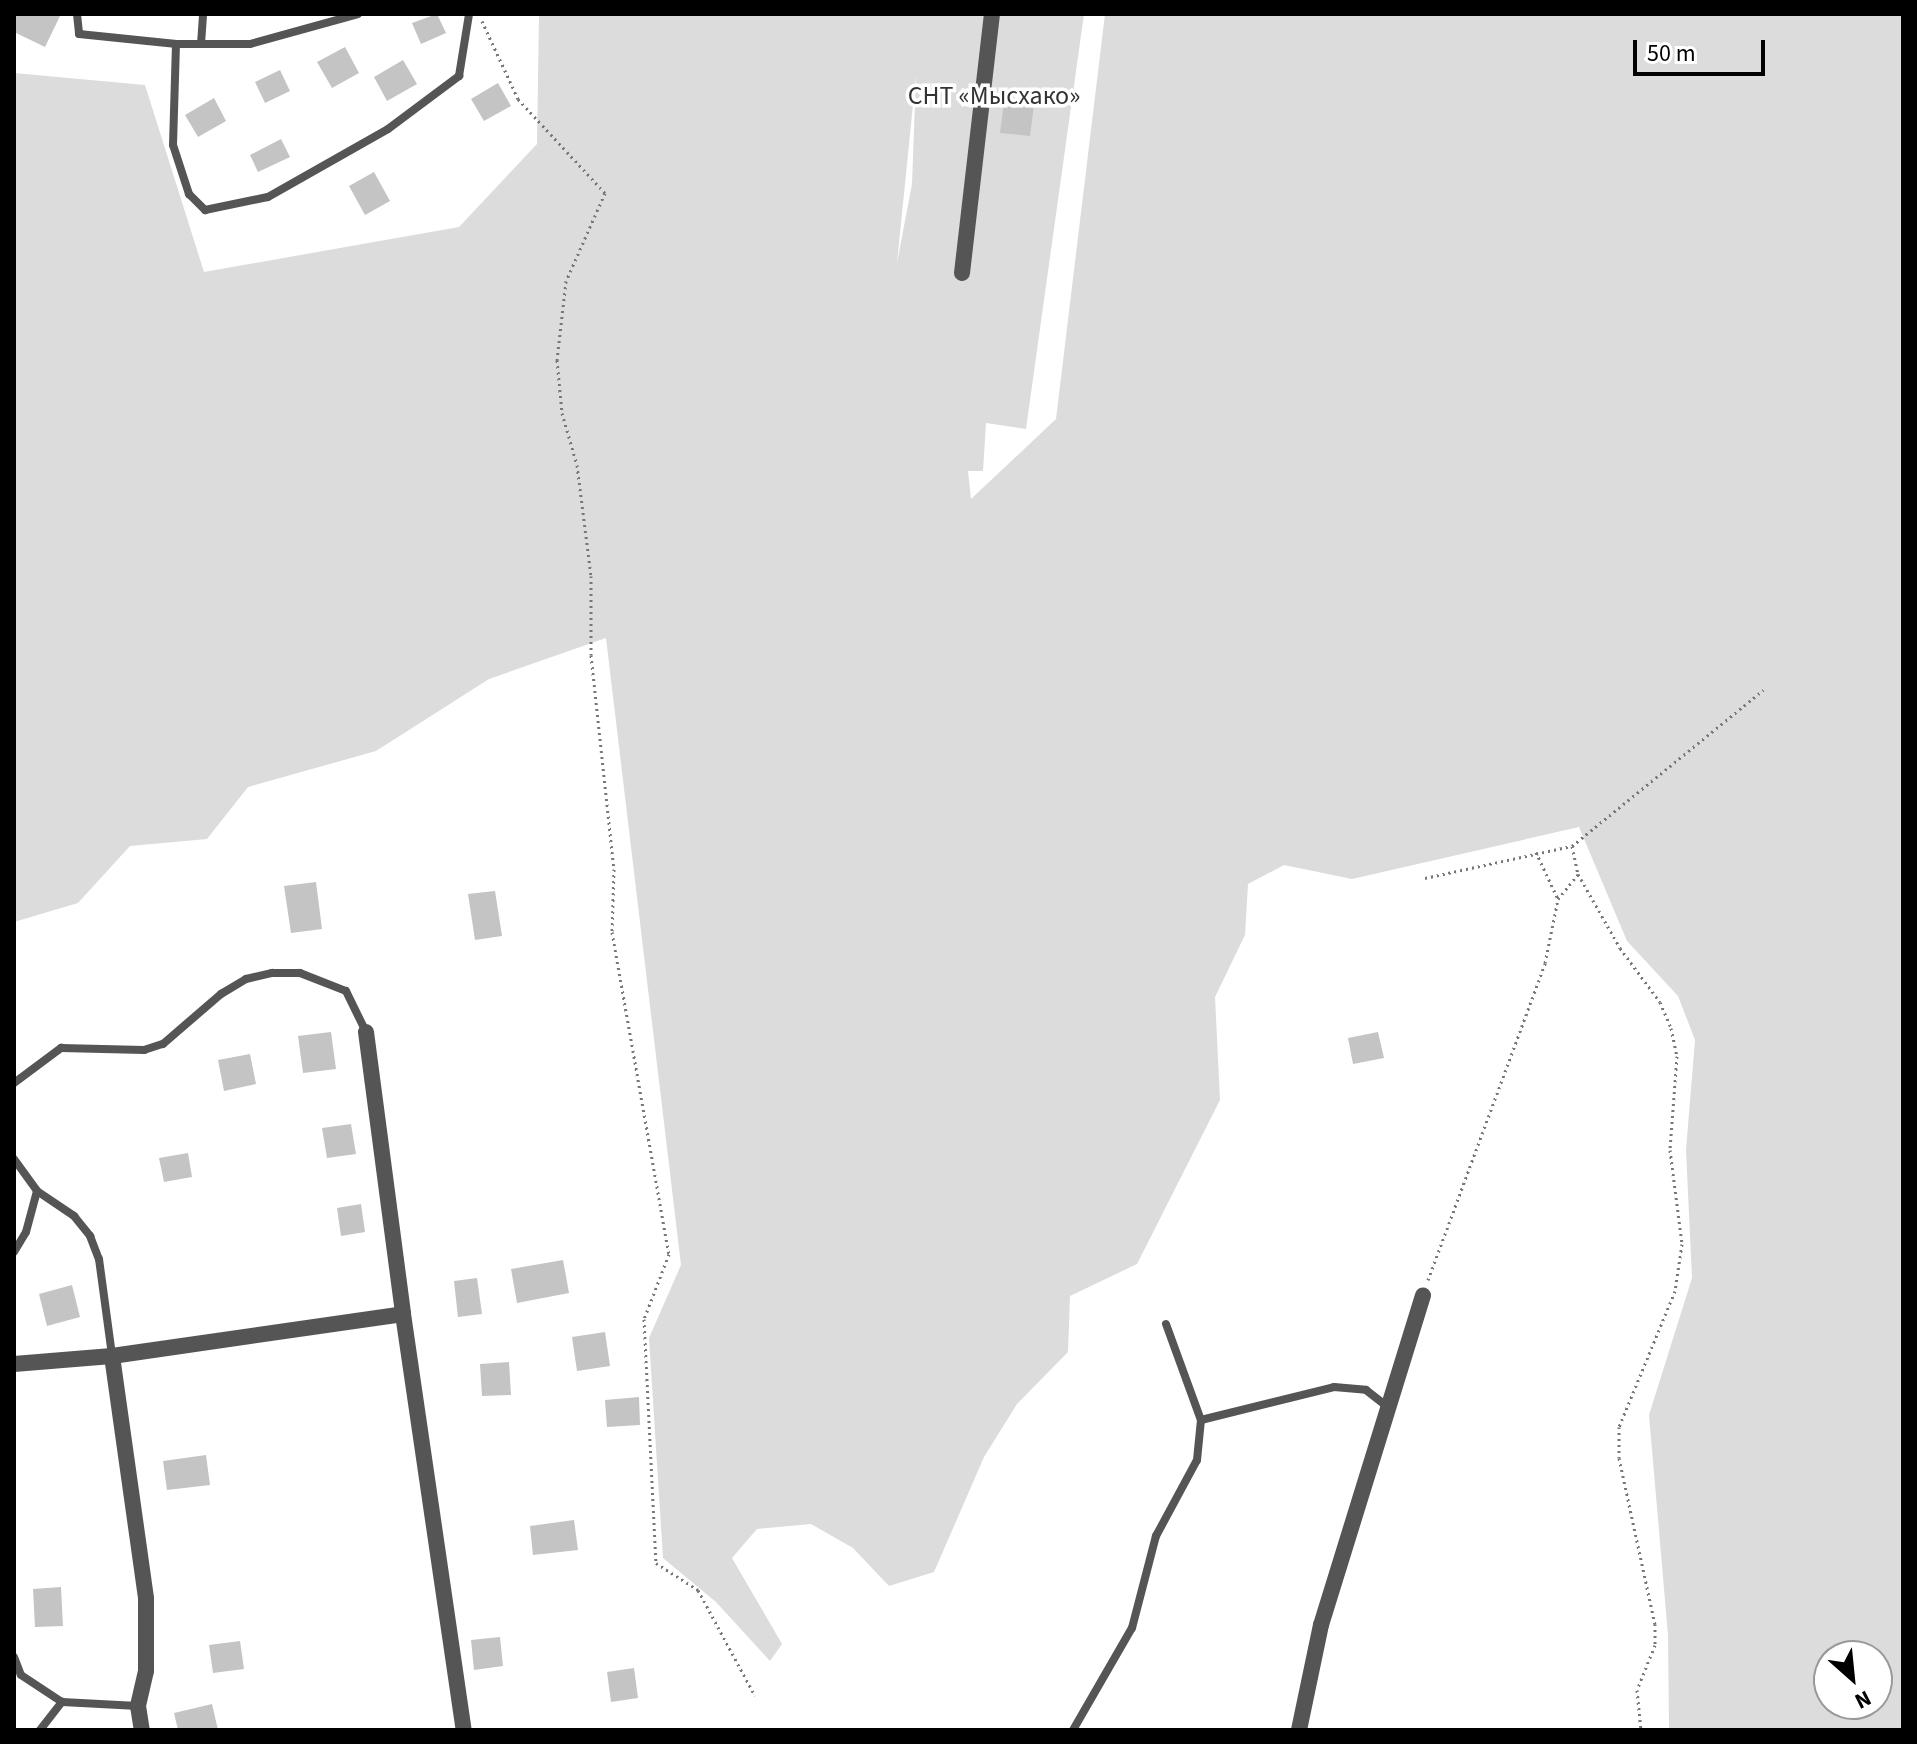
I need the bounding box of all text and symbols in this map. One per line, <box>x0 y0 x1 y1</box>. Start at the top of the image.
scale bar <box>1637 24 1769 74</box>
text: 50 m <box>1647 36 1696 71</box>
park label: СНТ «Мысхако» <box>908 80 1080 112</box>
north arrow <box>1813 1640 1893 1720</box>
text: N <box>1849 1682 1877 1717</box>

